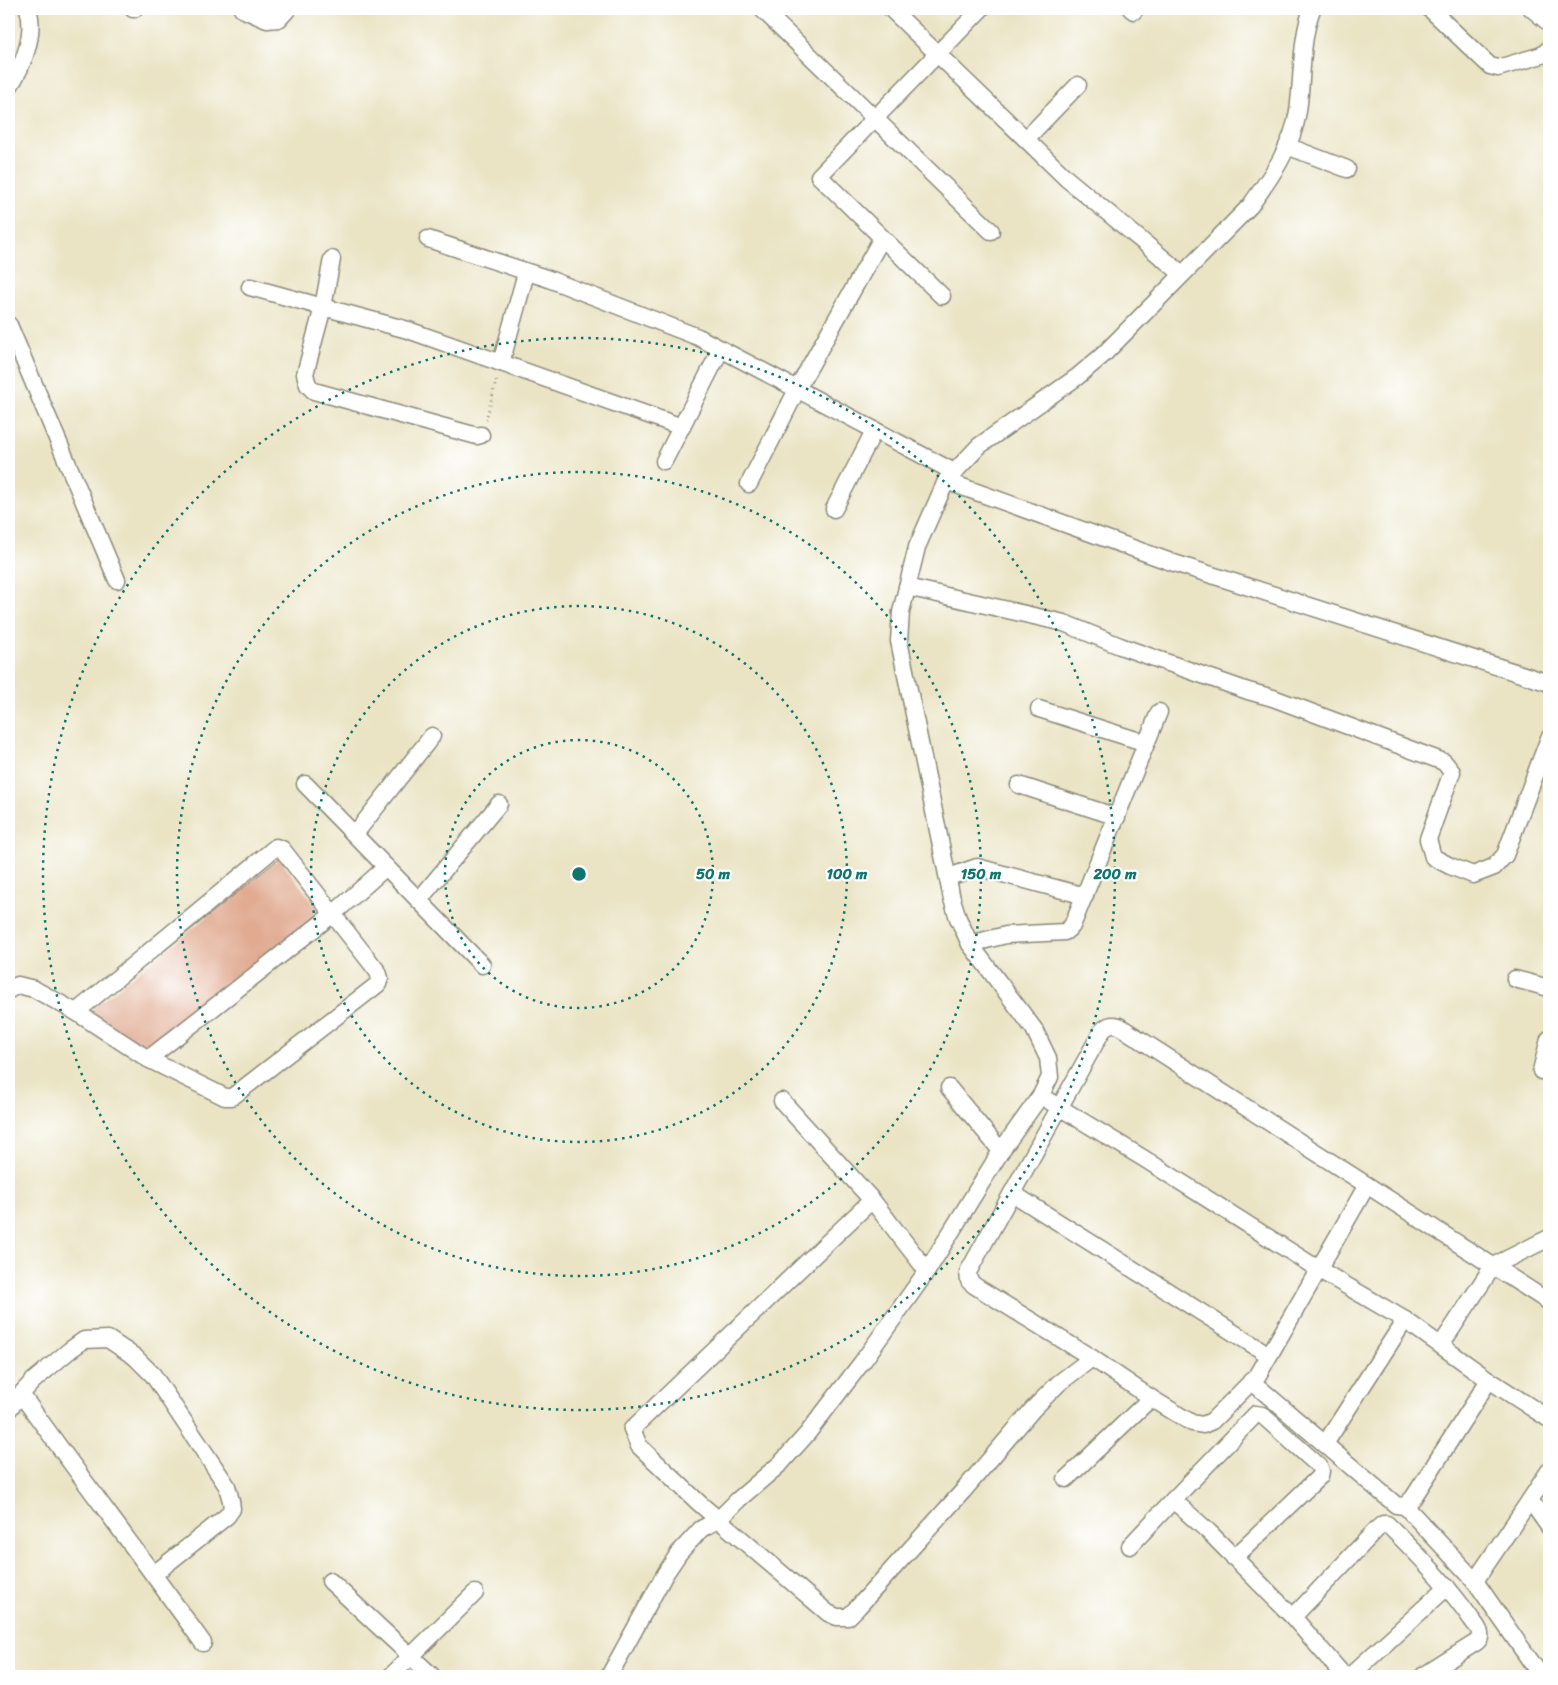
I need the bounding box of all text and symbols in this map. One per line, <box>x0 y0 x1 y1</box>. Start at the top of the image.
text: 50 m <box>696 861 731 887</box>
text: 100 m <box>827 861 868 887</box>
text: 150 m <box>961 861 1002 887</box>
text: 200 m <box>1092 861 1137 887</box>
centre of rings <box>570 865 588 883</box>

